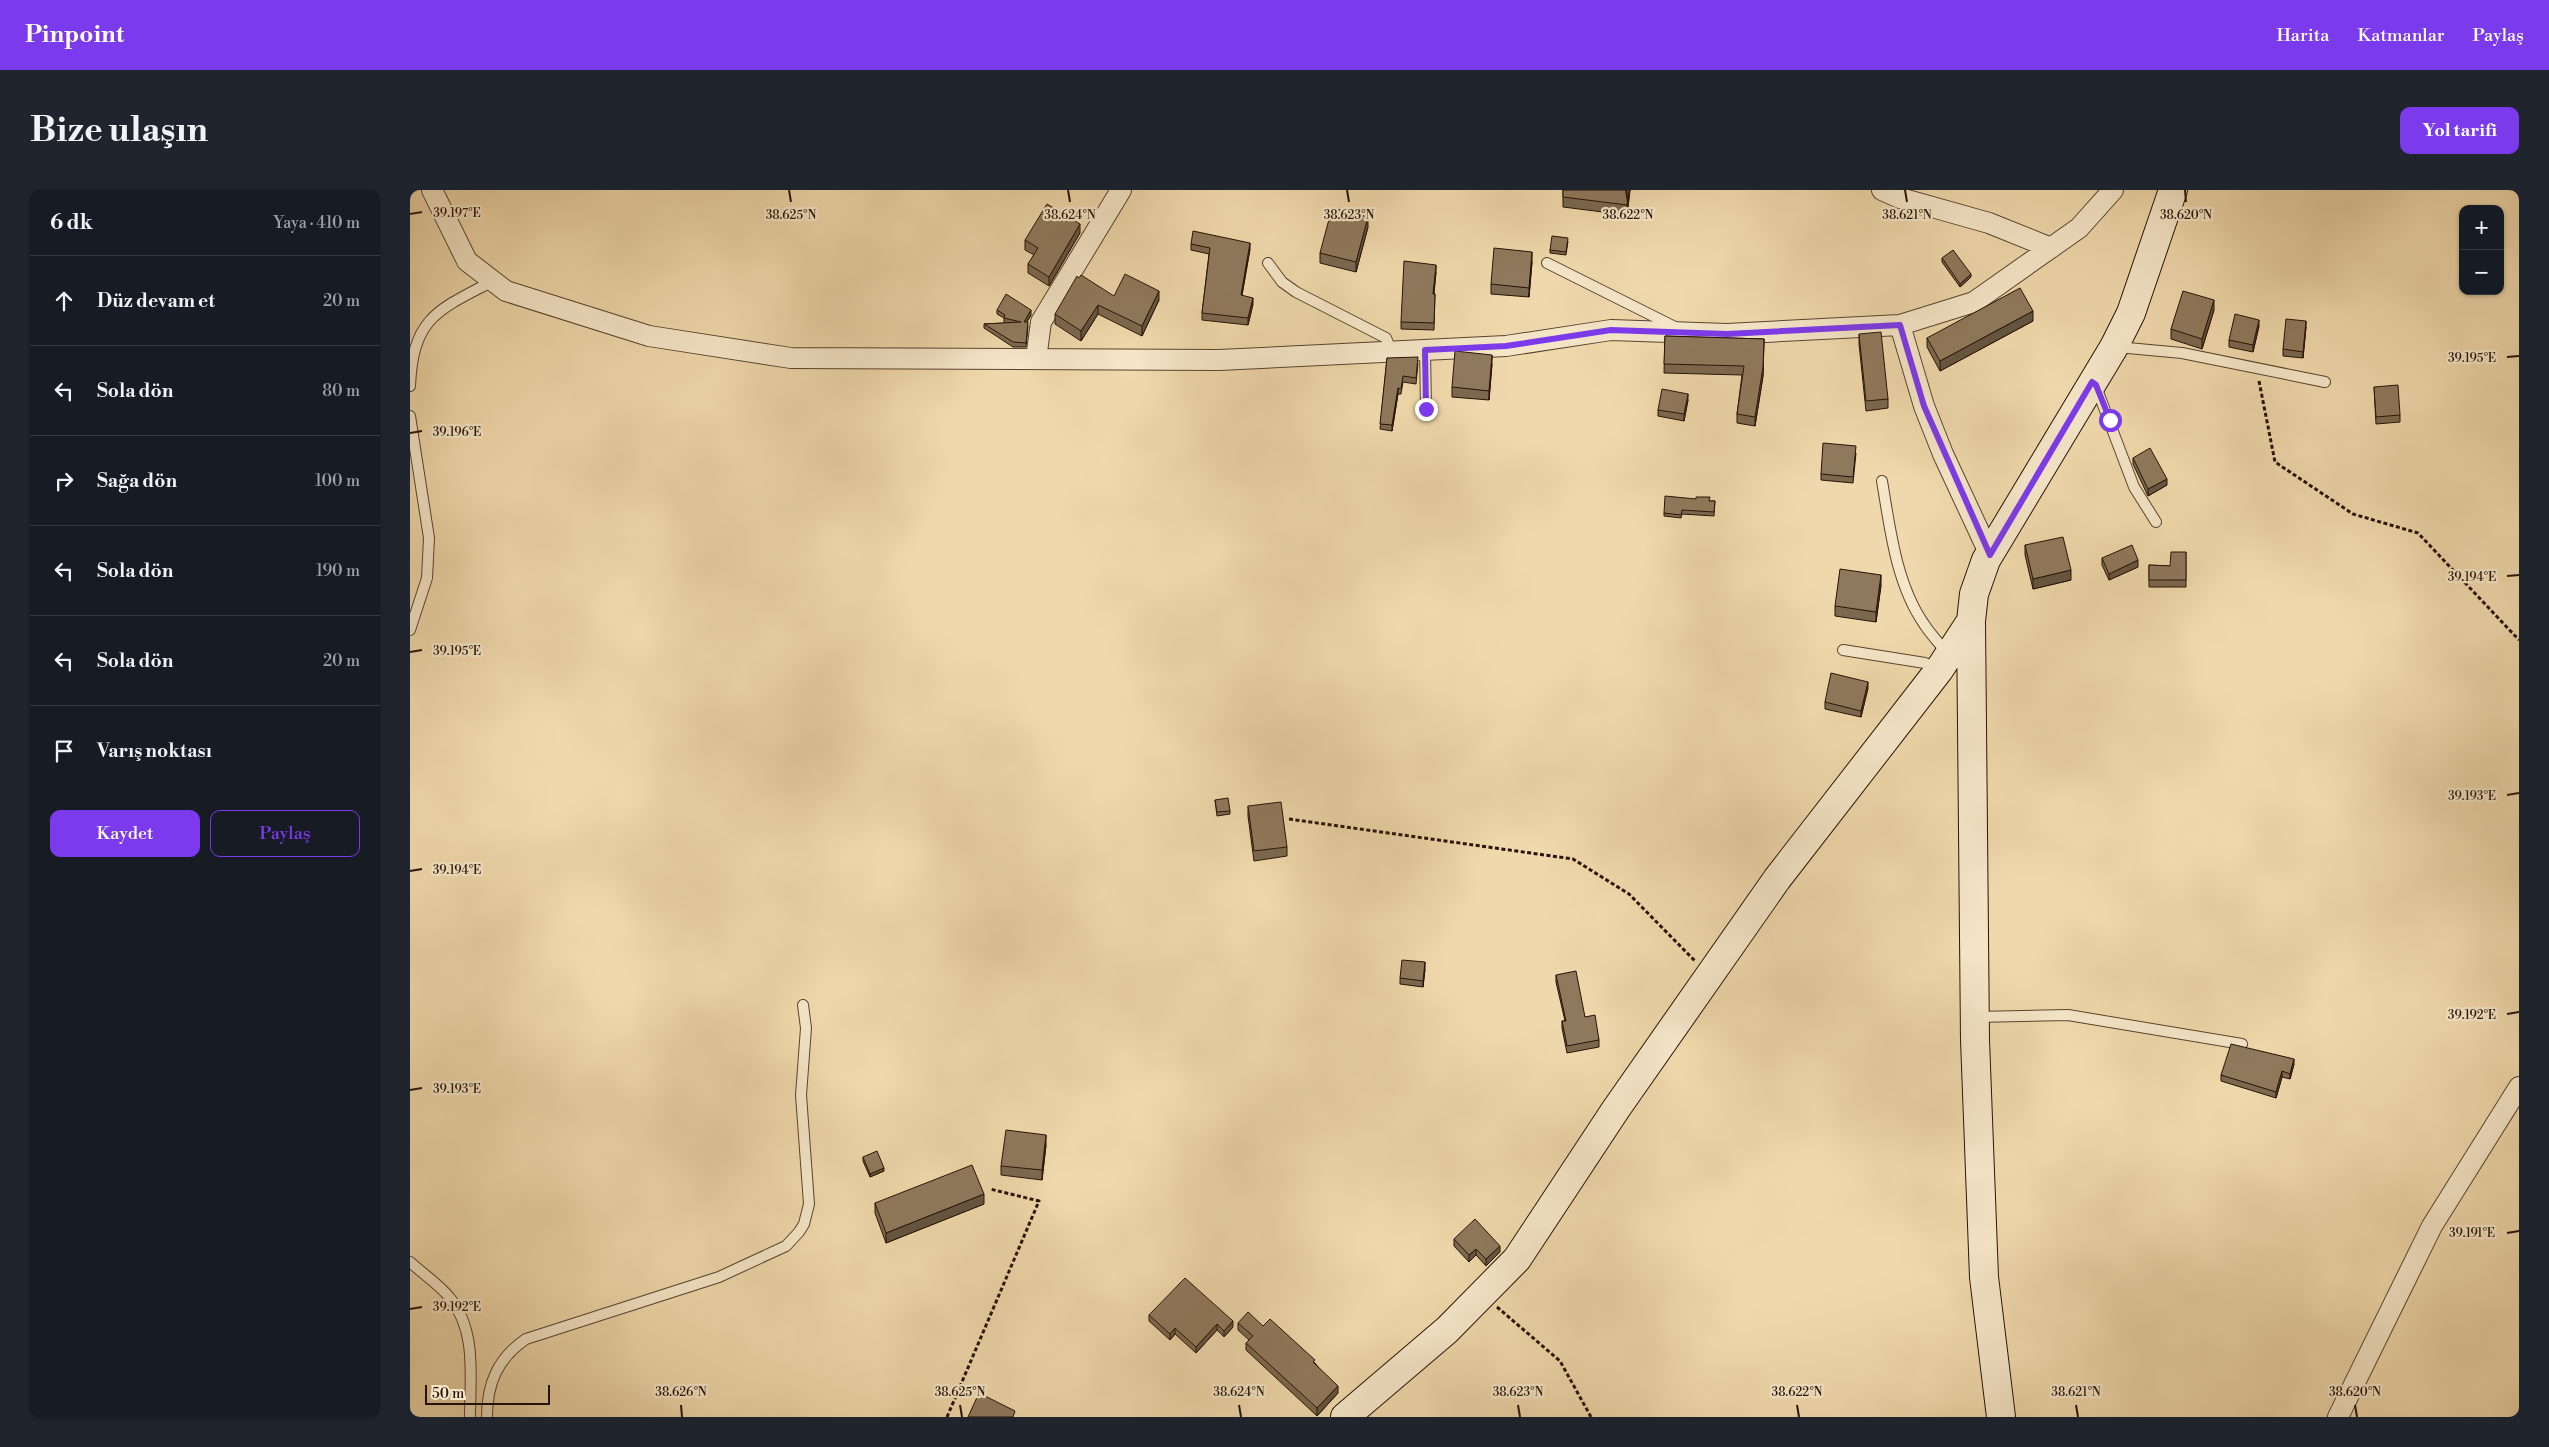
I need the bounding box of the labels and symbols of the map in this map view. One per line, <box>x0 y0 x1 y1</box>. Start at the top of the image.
text: 39.197°E <box>433 206 481 221</box>
text: 38.625°N <box>766 208 816 223</box>
text: 38.624°N <box>1044 208 1096 223</box>
text: 38.623°N <box>1324 208 1374 223</box>
text: 38.622°N <box>1603 208 1654 223</box>
text: 38.621°N <box>1882 208 1932 223</box>
text: 38.620°N <box>2160 208 2212 223</box>
text: 39.195°E <box>2448 351 2496 366</box>
route end <box>1415 398 1438 421</box>
route start <box>2099 409 2122 432</box>
text: 39.196°E <box>433 425 481 440</box>
text: 39.194°E <box>2448 570 2496 585</box>
text: 39.195°E <box>433 644 481 659</box>
text: 39.193°E <box>2448 789 2496 804</box>
text: 39.194°E <box>433 863 481 878</box>
text: 39.192°E <box>2448 1008 2496 1023</box>
text: 39.193°E <box>433 1082 481 1097</box>
text: 39.191°E <box>2449 1226 2495 1241</box>
text: 39.192°E <box>433 1300 481 1315</box>
scale bar <box>425 1382 550 1405</box>
text: 38.626°N <box>655 1385 707 1400</box>
text: 38.625°N <box>935 1385 985 1400</box>
text: 38.624°N <box>1213 1385 1265 1400</box>
text: 38.623°N <box>1493 1385 1543 1400</box>
text: 38.622°N <box>1772 1385 1823 1400</box>
text: 38.621°N <box>2051 1385 2101 1400</box>
text: 38.620°N <box>2329 1385 2381 1400</box>

